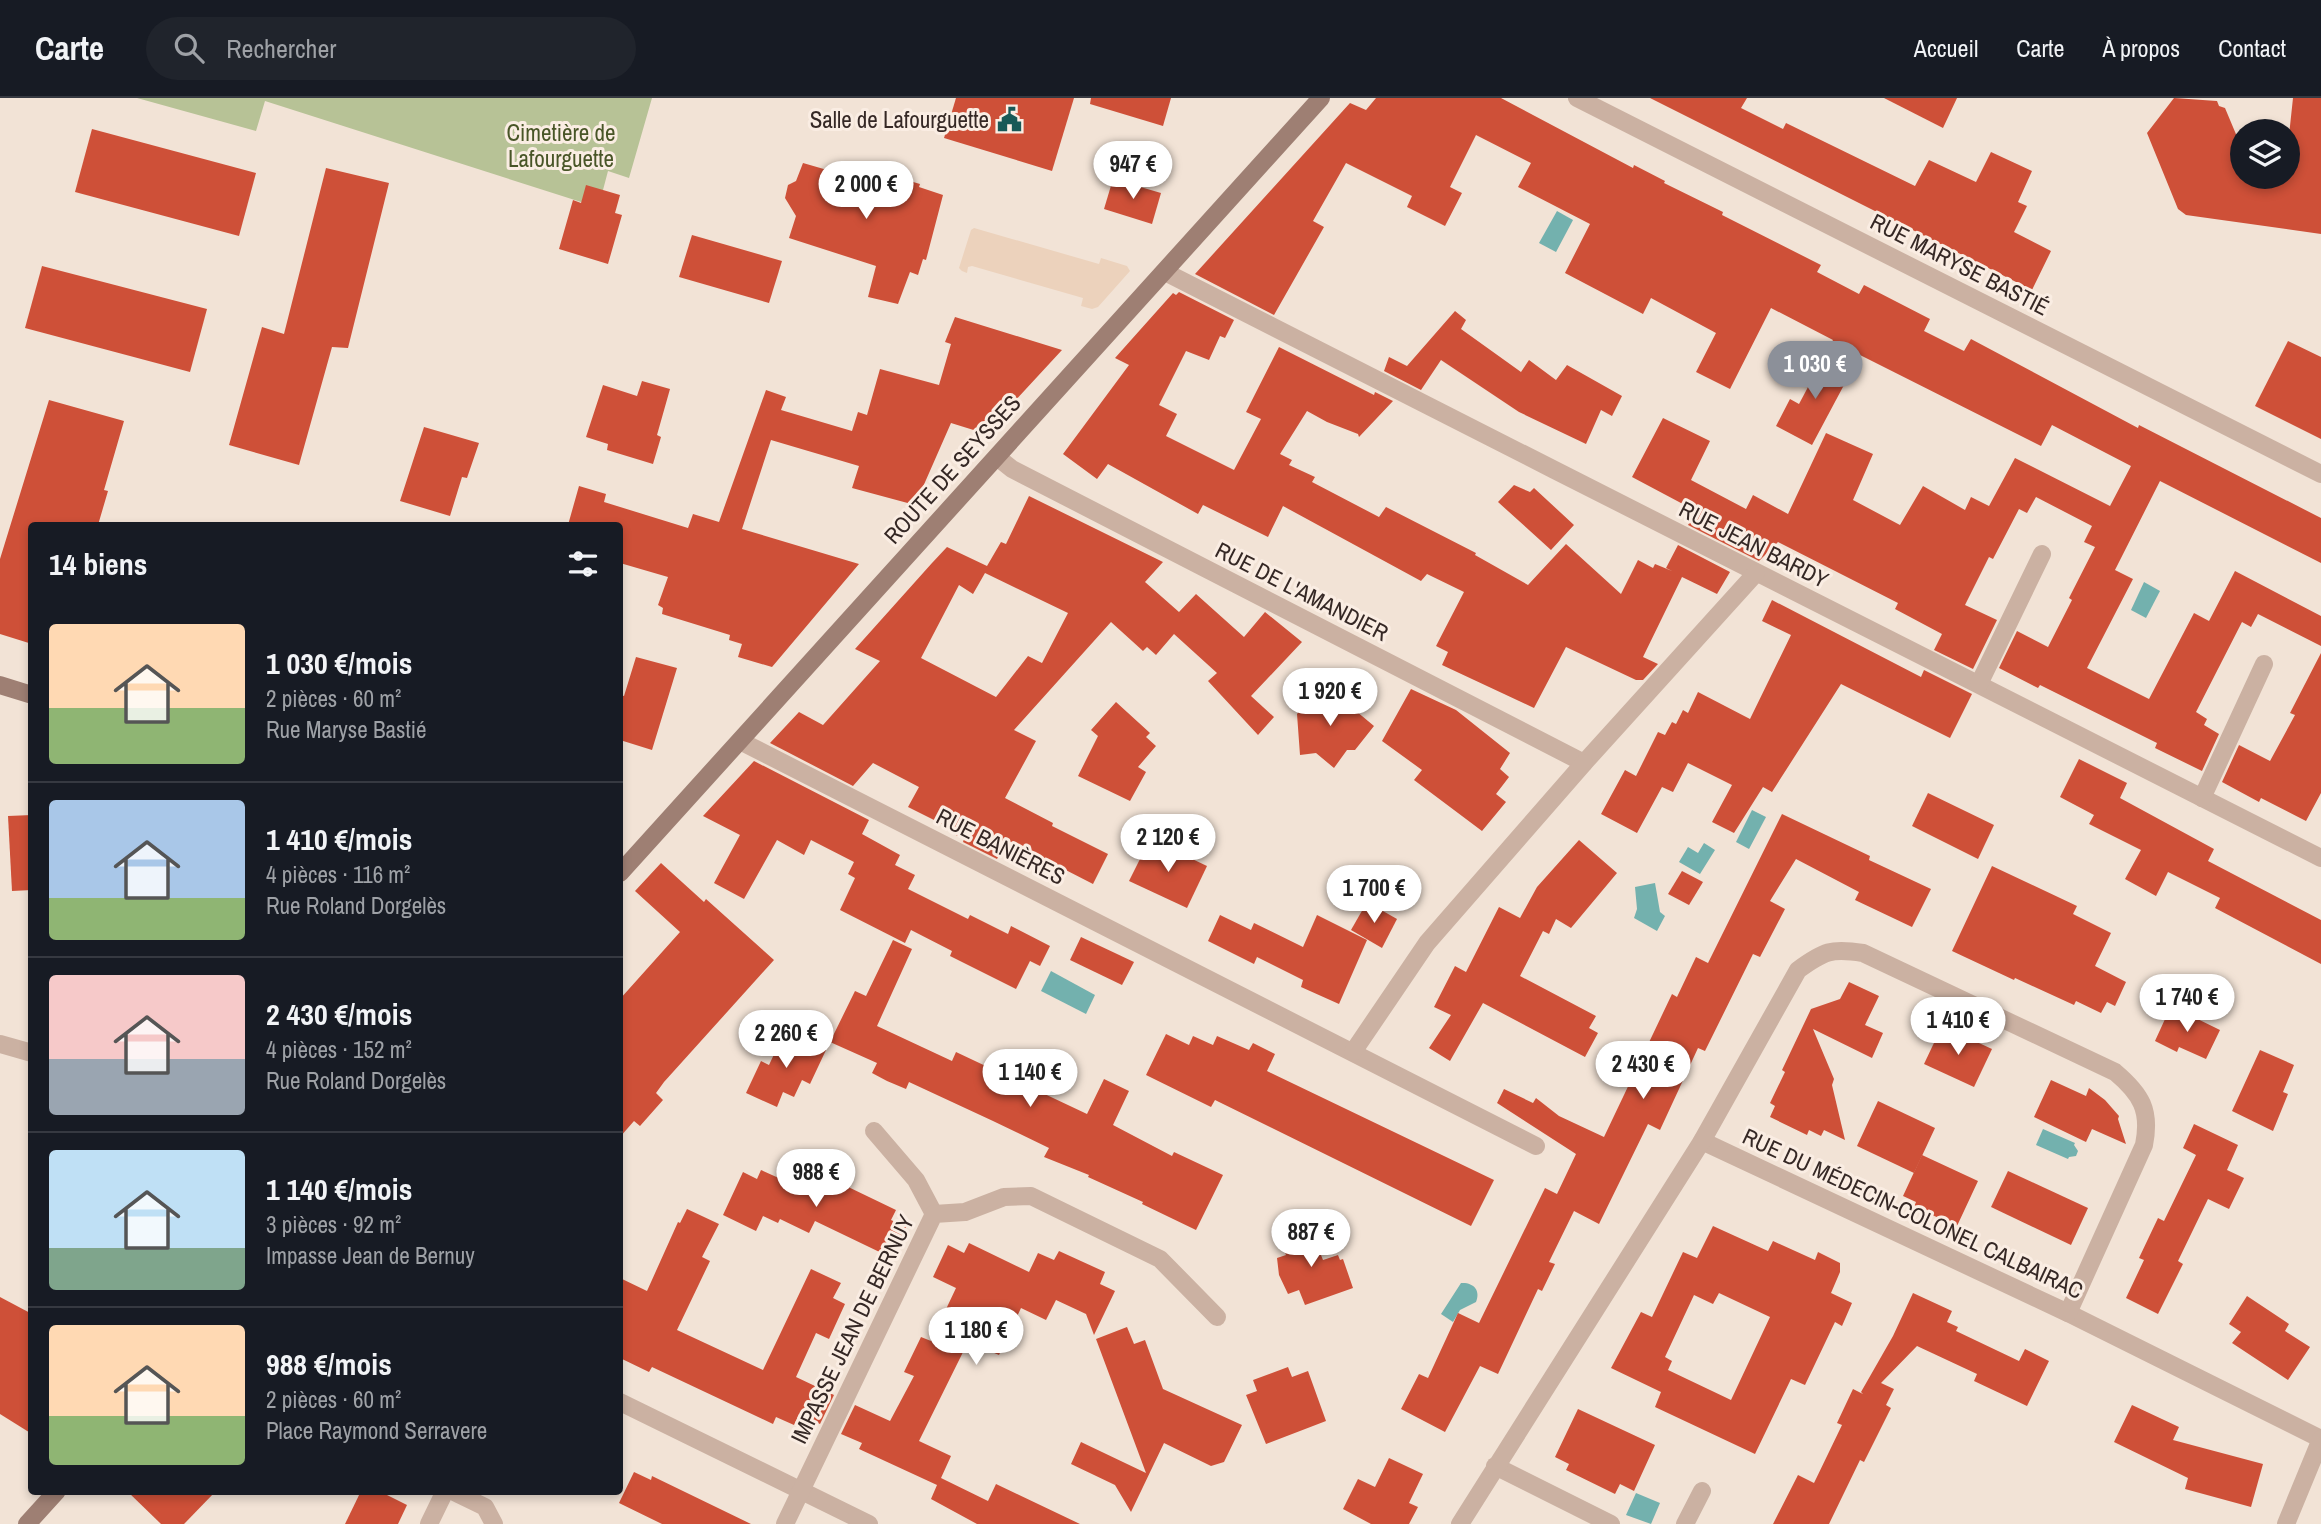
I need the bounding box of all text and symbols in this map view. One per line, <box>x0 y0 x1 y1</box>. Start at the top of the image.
search box <box>146 17 636 80</box>
text: Carte <box>35 26 104 70</box>
icon: search <box>170 29 208 67</box>
text: Rechercher <box>226 31 336 66</box>
text: Accueil <box>1914 32 1978 64</box>
text: Carte <box>2016 32 2064 64</box>
text: À propos <box>2102 32 2180 64</box>
text: Contact <box>2218 32 2286 64</box>
place label: Salle de Lafourguette <box>810 104 989 135</box>
public building icon: Salle de Lafourguette <box>995 105 1023 133</box>
park label: Cimetière de Lafourguette <box>506 117 616 174</box>
map controls <box>2230 119 2300 189</box>
button: layers <box>2230 119 2300 189</box>
pin: 947 € <box>1084 141 1182 201</box>
text: 947 € <box>1109 148 1157 179</box>
pin: 2 000 € <box>801 162 931 221</box>
text: 2 000 € <box>835 168 897 199</box>
street label: RUE MARYSE BASTIÉ <box>1865 206 2055 322</box>
pin: 1 030 € <box>1750 342 1880 401</box>
text: 1 030 € <box>1784 348 1846 379</box>
street label: ROUTE DE SEYSSES <box>877 388 1027 550</box>
street label: RUE JEAN BARDY <box>1674 493 1834 595</box>
street label: RUE DE L'AMANDIER <box>1210 534 1394 648</box>
text: 14 biens <box>49 544 147 584</box>
icon: filters <box>564 545 602 583</box>
text: 1 030 €/mois <box>266 643 412 683</box>
icon: home <box>105 652 189 736</box>
pin: 1 920 € <box>1265 668 1395 728</box>
text: 1 920 € <box>1299 675 1361 706</box>
text: 2 pièces · 60 m² <box>266 683 401 714</box>
text: Rue Maryse Bastié <box>266 714 426 745</box>
street label: RUE BANIÈRES <box>931 800 1071 892</box>
pin: 2 120 € <box>1103 814 1233 874</box>
text: 1 410 €/mois <box>266 819 412 859</box>
text: 2 120 € <box>1137 821 1199 852</box>
icon: home <box>105 828 189 912</box>
text: 4 pièces · 116 m² <box>266 859 410 890</box>
pin: 1 700 € <box>1309 866 1439 925</box>
text: 1 700 € <box>1343 872 1405 903</box>
text: Rue Roland Dorgelès <box>266 890 446 921</box>
pin: 1 740 € <box>2122 974 2252 1034</box>
text: 1 740 € <box>2156 981 2218 1012</box>
text: 2 430 €/mois <box>266 994 412 1034</box>
pin: 1 410 € <box>1893 998 2023 1057</box>
icon: home <box>105 1003 189 1087</box>
text: 1 410 € <box>1927 1004 1989 1035</box>
pin: 2 260 € <box>721 1010 851 1070</box>
text: 2 260 € <box>755 1017 817 1048</box>
text: 4 pièces · 152 m² <box>266 1034 412 1065</box>
pin: 2 430 € <box>1578 1042 1708 1101</box>
text: 2 430 € <box>1612 1048 1674 1079</box>
pin: 1 140 € <box>965 1049 1095 1109</box>
text: 1 140 € <box>999 1056 1061 1087</box>
text: Rue Roland Dorgelès <box>266 1065 446 1096</box>
street label: RUE DU MÉDECIN-COLONEL CALBAIRAC <box>1738 1120 2088 1306</box>
pin: 988 € <box>767 1150 865 1209</box>
text: 988 € <box>792 1156 840 1187</box>
text: 1 140 €/mois <box>266 1169 412 1209</box>
icon: home <box>105 1178 189 1262</box>
text: 3 pièces · 92 m² <box>266 1209 401 1240</box>
street label: IMPASSE JEAN DE BERNUY <box>783 1209 921 1449</box>
pin: 887 € <box>1262 1210 1360 1269</box>
text: 887 € <box>1287 1216 1335 1247</box>
text: Impasse Jean de Bernuy <box>266 1240 475 1271</box>
pin: 1 180 € <box>911 1308 1041 1367</box>
text: 1 180 € <box>945 1314 1007 1345</box>
text: 988 €/mois <box>266 1344 392 1384</box>
icon: home <box>105 1353 189 1437</box>
text: 2 pièces · 60 m² <box>266 1384 401 1415</box>
text: Place Raymond Serravere <box>266 1415 487 1446</box>

